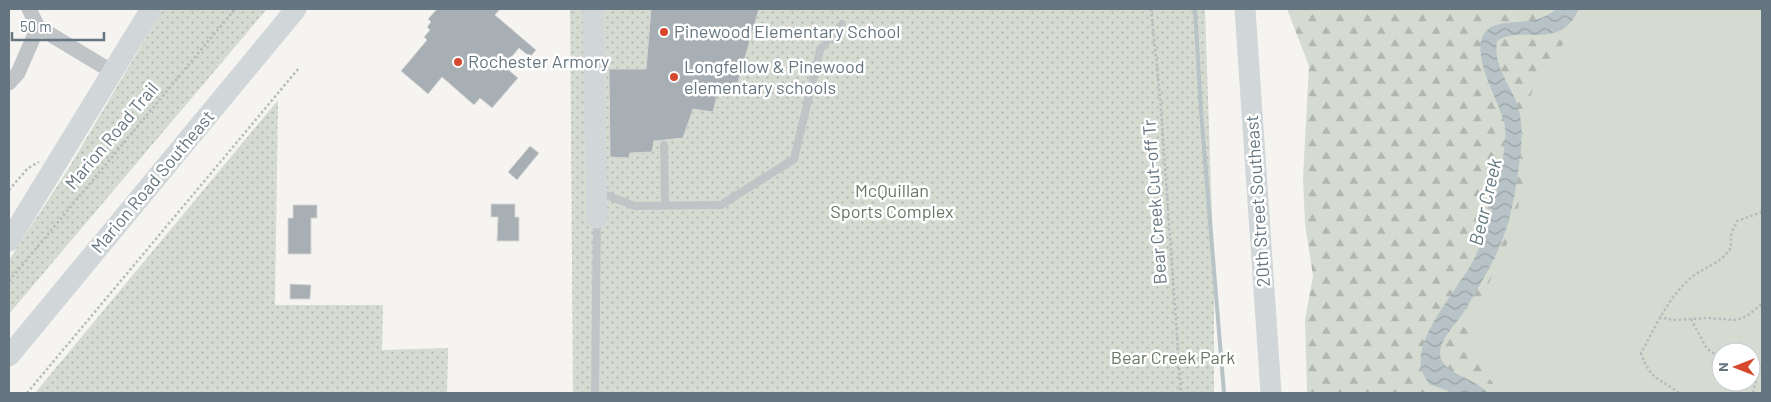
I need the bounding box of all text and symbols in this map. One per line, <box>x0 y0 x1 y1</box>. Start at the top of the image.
scale bar <box>12 10 105 42</box>
text: 50 m <box>20 17 52 35</box>
place label: Pinewood Elementary School <box>674 20 901 42</box>
marker: Pinewood Elementary School <box>658 26 670 38</box>
place label: Rochester Armory <box>468 50 609 72</box>
place label: Longfellow & Pinewood elementary schools <box>684 55 865 98</box>
marker: Rochester Armory <box>452 56 464 68</box>
marker: Longfellow & Pinewood elementary schools <box>668 71 680 83</box>
street label: Marion Road Trail <box>60 77 163 194</box>
street label: Marion Road Southeast <box>86 105 218 257</box>
street label: 20th Street Southeast <box>1240 114 1274 288</box>
street label: Bear Creek Cut-off Tr <box>1137 118 1171 285</box>
water label: Bear Creek <box>1463 155 1506 248</box>
park label: McQuillan Sports Complex <box>830 179 954 222</box>
north arrow <box>1711 342 1761 392</box>
park label: Bear Creek Park <box>1111 346 1235 368</box>
text: N <box>1714 362 1731 372</box>

